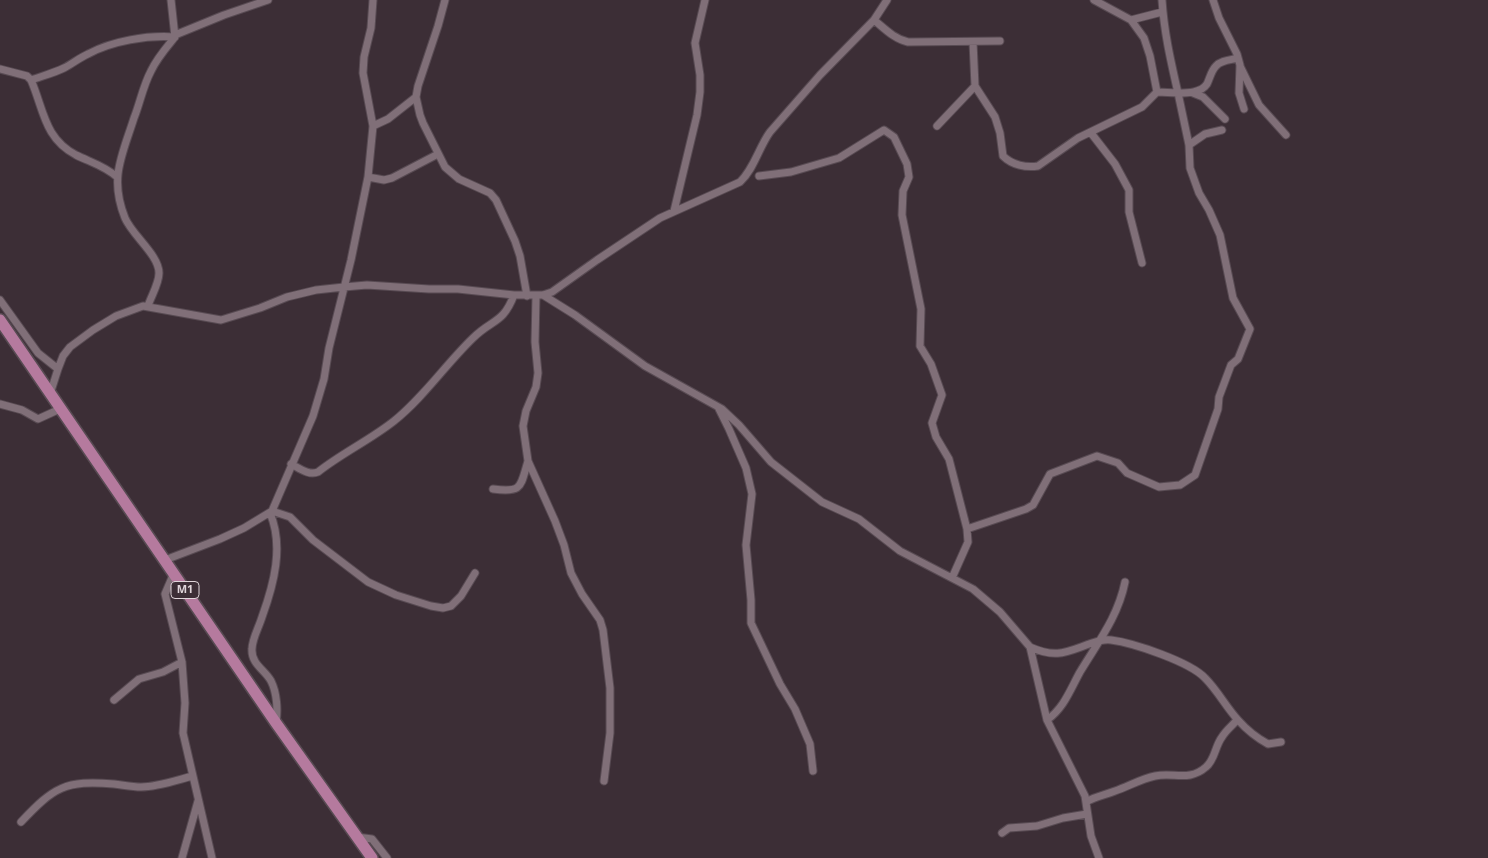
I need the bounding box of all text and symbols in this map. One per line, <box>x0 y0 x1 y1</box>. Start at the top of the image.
road number: M1 <box>171 582 199 598</box>

